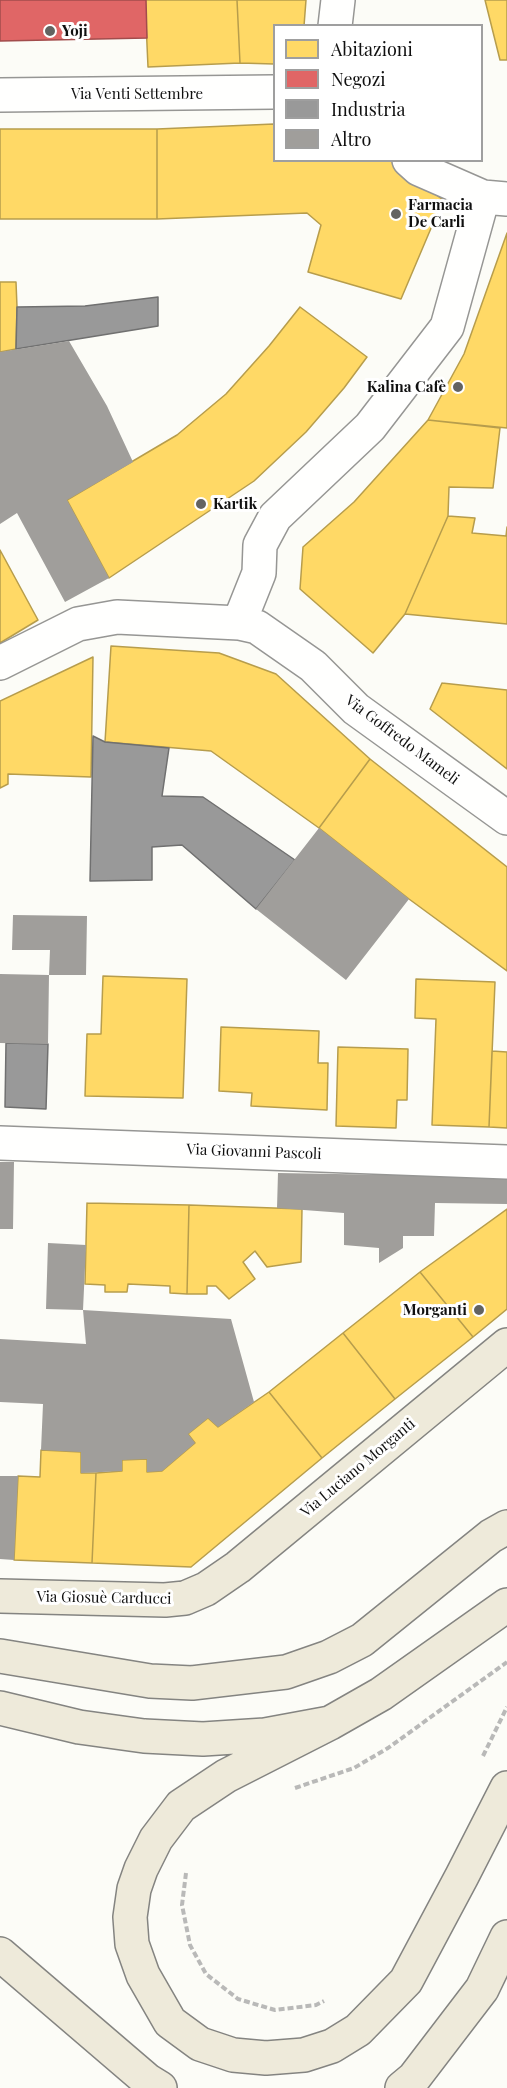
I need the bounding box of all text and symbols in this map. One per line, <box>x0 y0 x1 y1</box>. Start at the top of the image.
place label: Yoji <box>62 22 88 40</box>
marker: Yoji <box>43 24 57 38</box>
legend <box>273 24 483 162</box>
text: Abitazioni <box>331 37 413 61</box>
text: Negozi <box>331 67 386 91</box>
street label: Via Venti Settembre <box>71 85 203 103</box>
text: Industria <box>331 97 405 121</box>
text: Altro <box>331 127 371 151</box>
place label: Farmacia De Carli <box>408 196 473 231</box>
marker: Farmacia De Carli <box>389 207 403 221</box>
place label: Kalina Cafè <box>367 378 446 396</box>
marker: Kalina Cafè <box>451 380 465 394</box>
place label: Kartik <box>213 495 257 513</box>
marker: Kartik <box>194 497 208 511</box>
street label: Via Goffredo Mameli <box>342 691 462 789</box>
street label: Via Giovanni Pascoli <box>186 1141 322 1163</box>
place label: Morganti <box>403 1301 467 1319</box>
marker: Morganti <box>472 1303 486 1317</box>
street label: Via Luciano Morganti <box>297 1415 419 1521</box>
street label: Via Giosuè Carducci <box>36 1588 172 1608</box>

